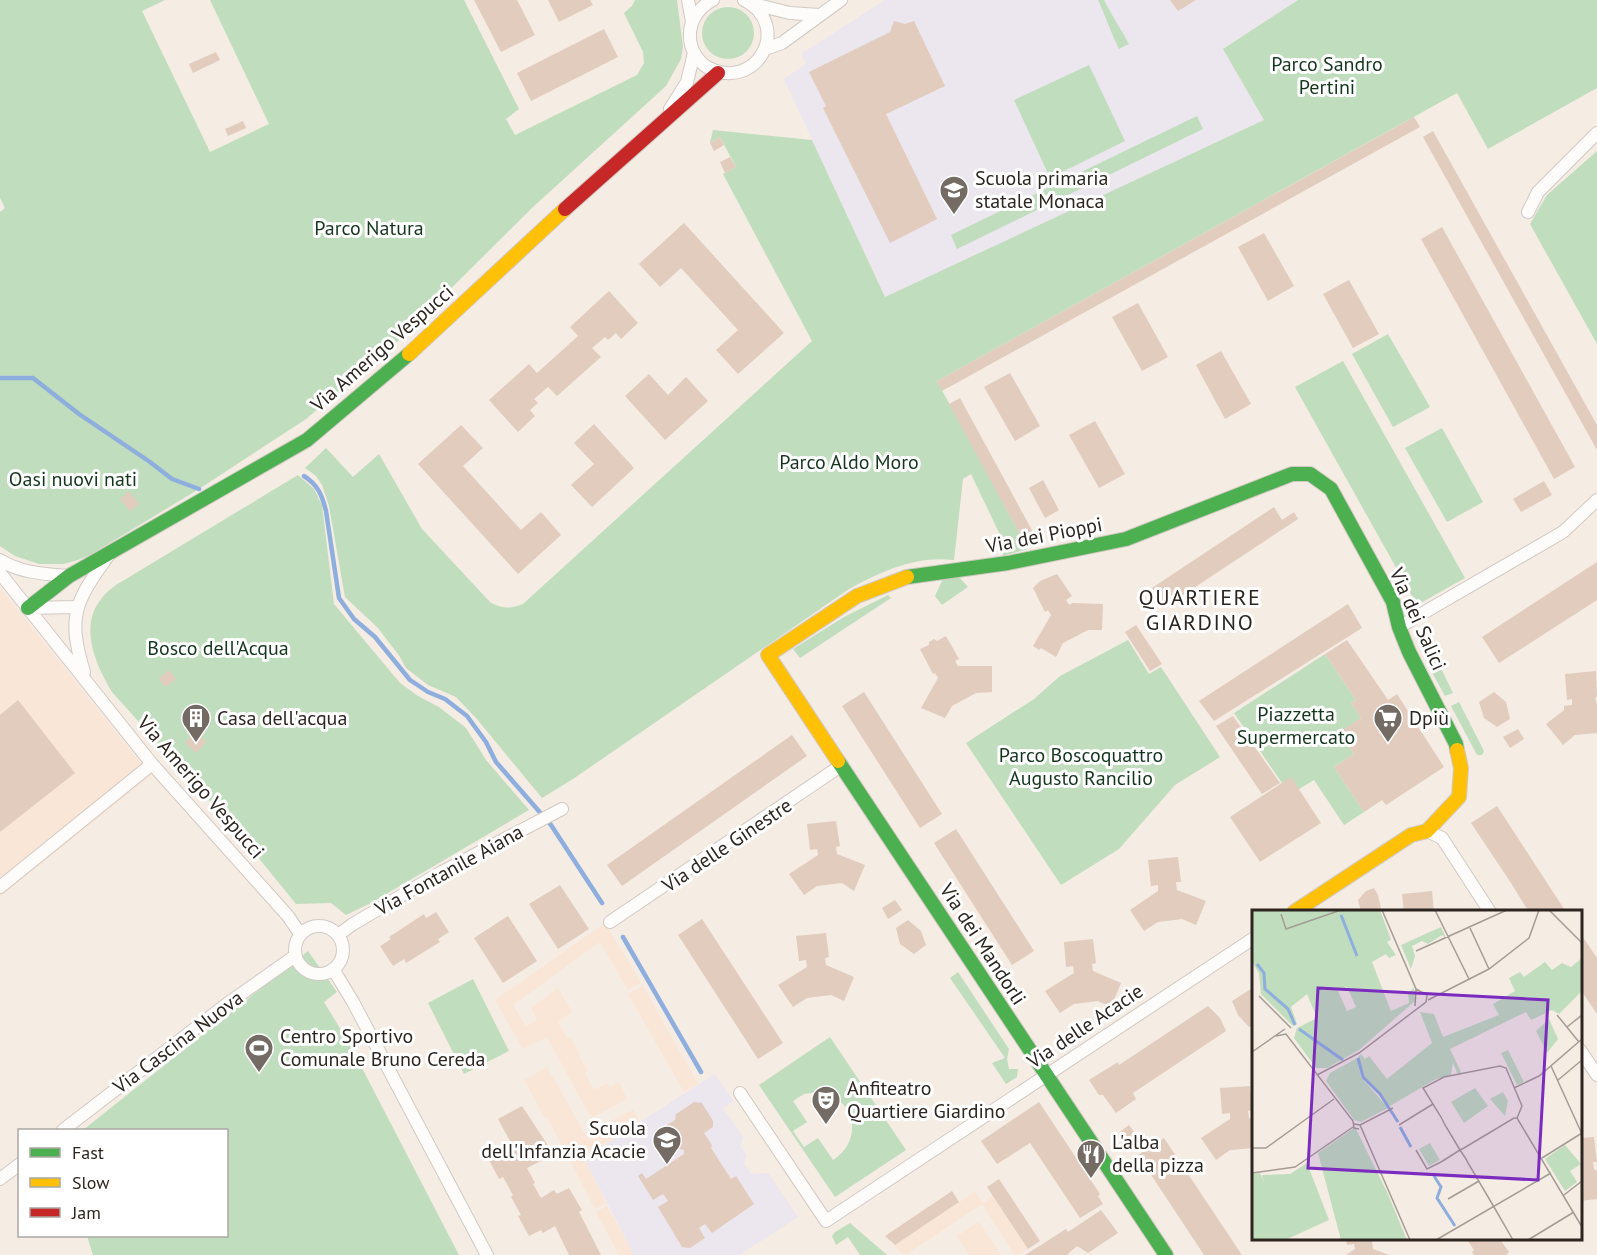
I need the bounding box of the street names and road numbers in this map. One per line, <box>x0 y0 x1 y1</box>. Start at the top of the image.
street label: Via Amerigo Vespucci <box>304 279 459 418</box>
street label: Via dei Pioppi <box>983 511 1104 559</box>
street label: Via dei Salici <box>1383 563 1452 674</box>
street label: Via Amerigo Vespucci <box>131 709 270 864</box>
street label: Via delle Ginestre <box>656 792 797 899</box>
street label: Via Fontanile Aiana <box>369 819 528 922</box>
street label: Via dei Mandorli <box>933 877 1032 1010</box>
street label: Via delle Acacie <box>1021 978 1148 1075</box>
street label: Via Cascina Nuova <box>107 985 248 1100</box>

